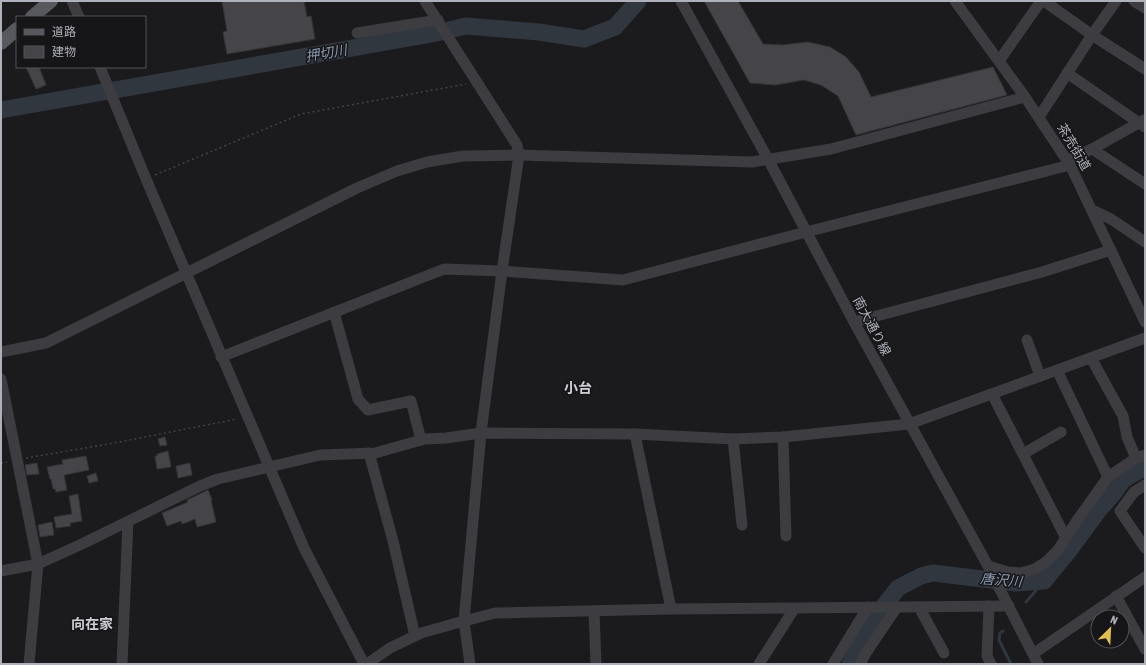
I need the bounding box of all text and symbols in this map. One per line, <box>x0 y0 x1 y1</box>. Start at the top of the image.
legend <box>16 16 146 68</box>
text: 道路 <box>52 25 76 39</box>
water label: 押切川 <box>304 41 350 65</box>
text: 建物 <box>52 45 76 59</box>
street label: 茶売街道 <box>1054 121 1094 173</box>
street label: 南大通り線 <box>850 294 894 358</box>
district label: 小台 <box>564 380 592 396</box>
water label: 唐沢川 <box>979 570 1025 590</box>
north arrow <box>1090 609 1130 649</box>
text: N <box>1109 613 1119 627</box>
district label: 向在家 <box>71 616 113 632</box>

